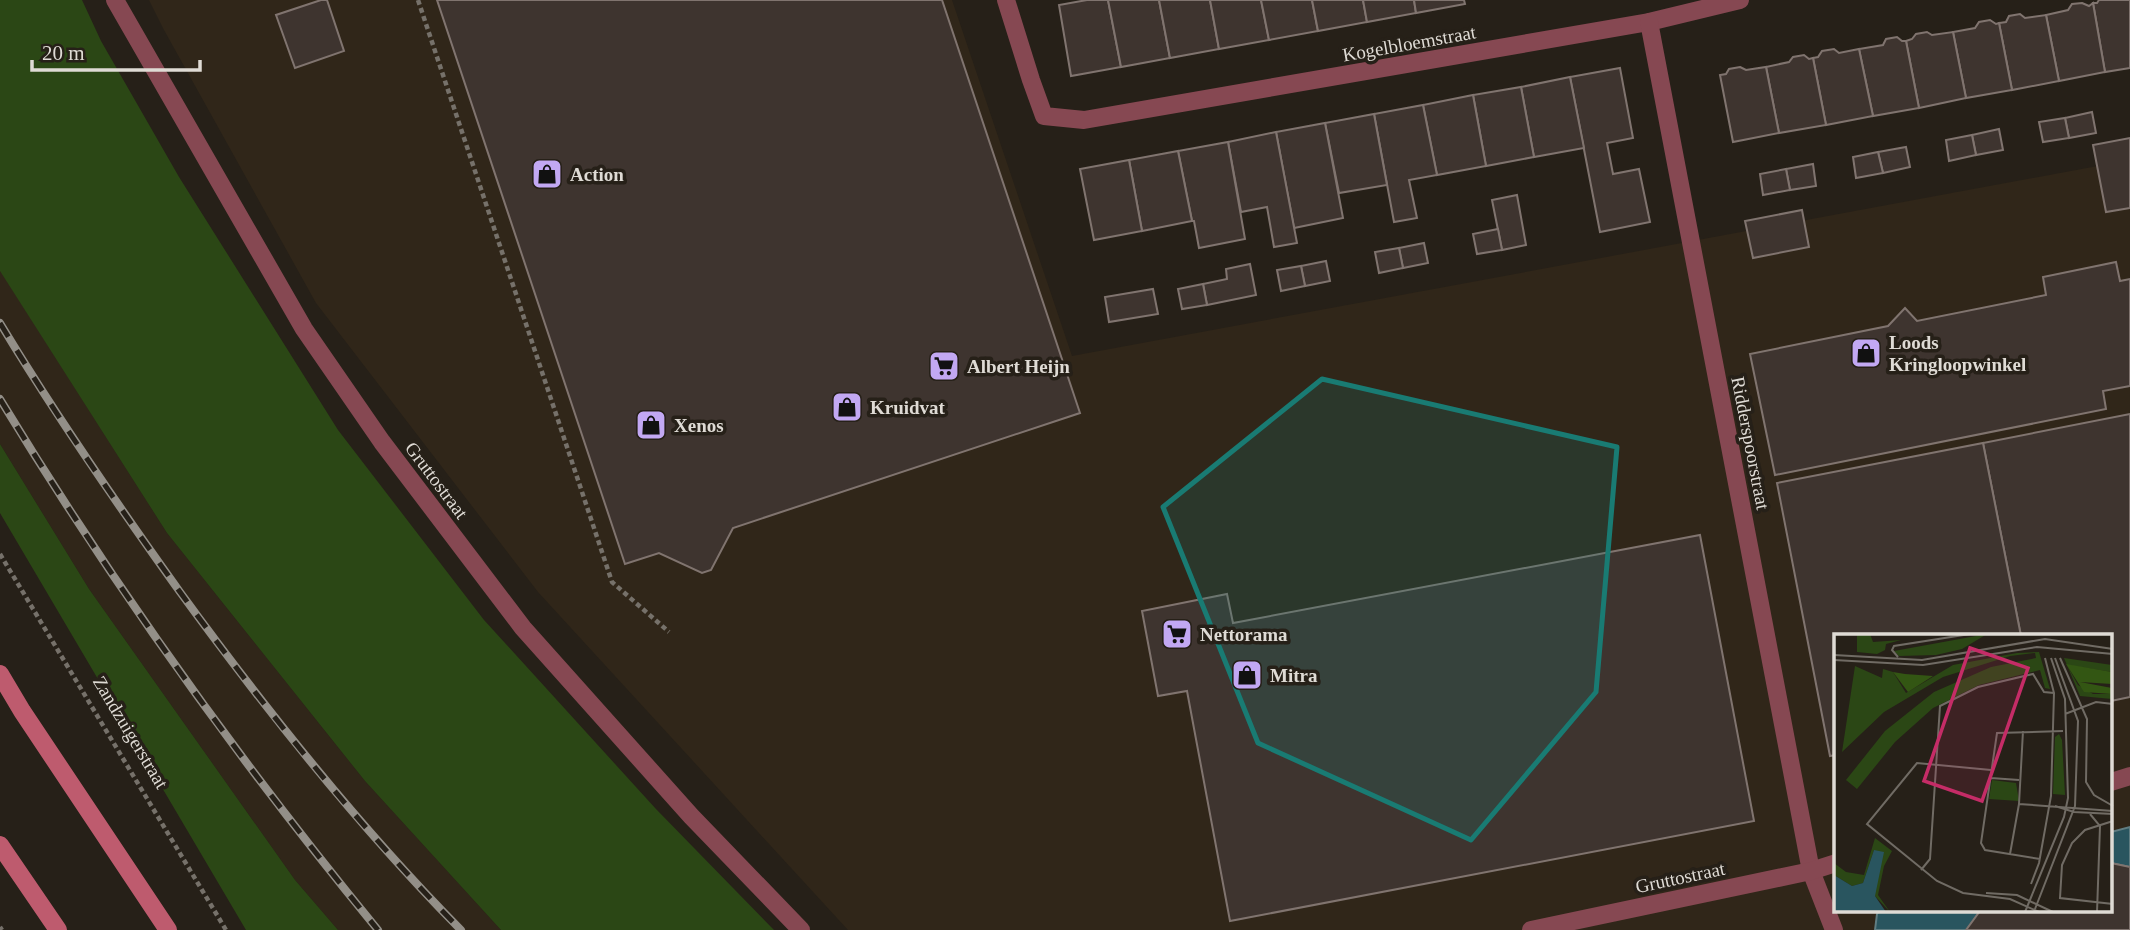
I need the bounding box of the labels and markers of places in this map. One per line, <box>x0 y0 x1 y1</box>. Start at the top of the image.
shop icon: Action <box>530 157 564 191</box>
place label: Action <box>570 164 624 185</box>
place label: Loods Kringloopwinkel <box>1889 332 2026 375</box>
shop icon: Loods Kringloopwinkel <box>1849 336 1883 370</box>
supermarket icon: Albert Heijn <box>927 349 961 383</box>
place label: Albert Heijn <box>967 356 1070 377</box>
shop icon: Kruidvat <box>830 390 864 424</box>
place label: Kruidvat <box>870 397 946 418</box>
shop icon: Xenos <box>634 408 668 442</box>
place label: Xenos <box>674 415 724 436</box>
supermarket icon: Nettorama <box>1160 617 1194 651</box>
place label: Nettorama <box>1200 624 1288 645</box>
shop icon: Mitra <box>1230 658 1264 692</box>
place label: Mitra <box>1270 665 1318 686</box>

